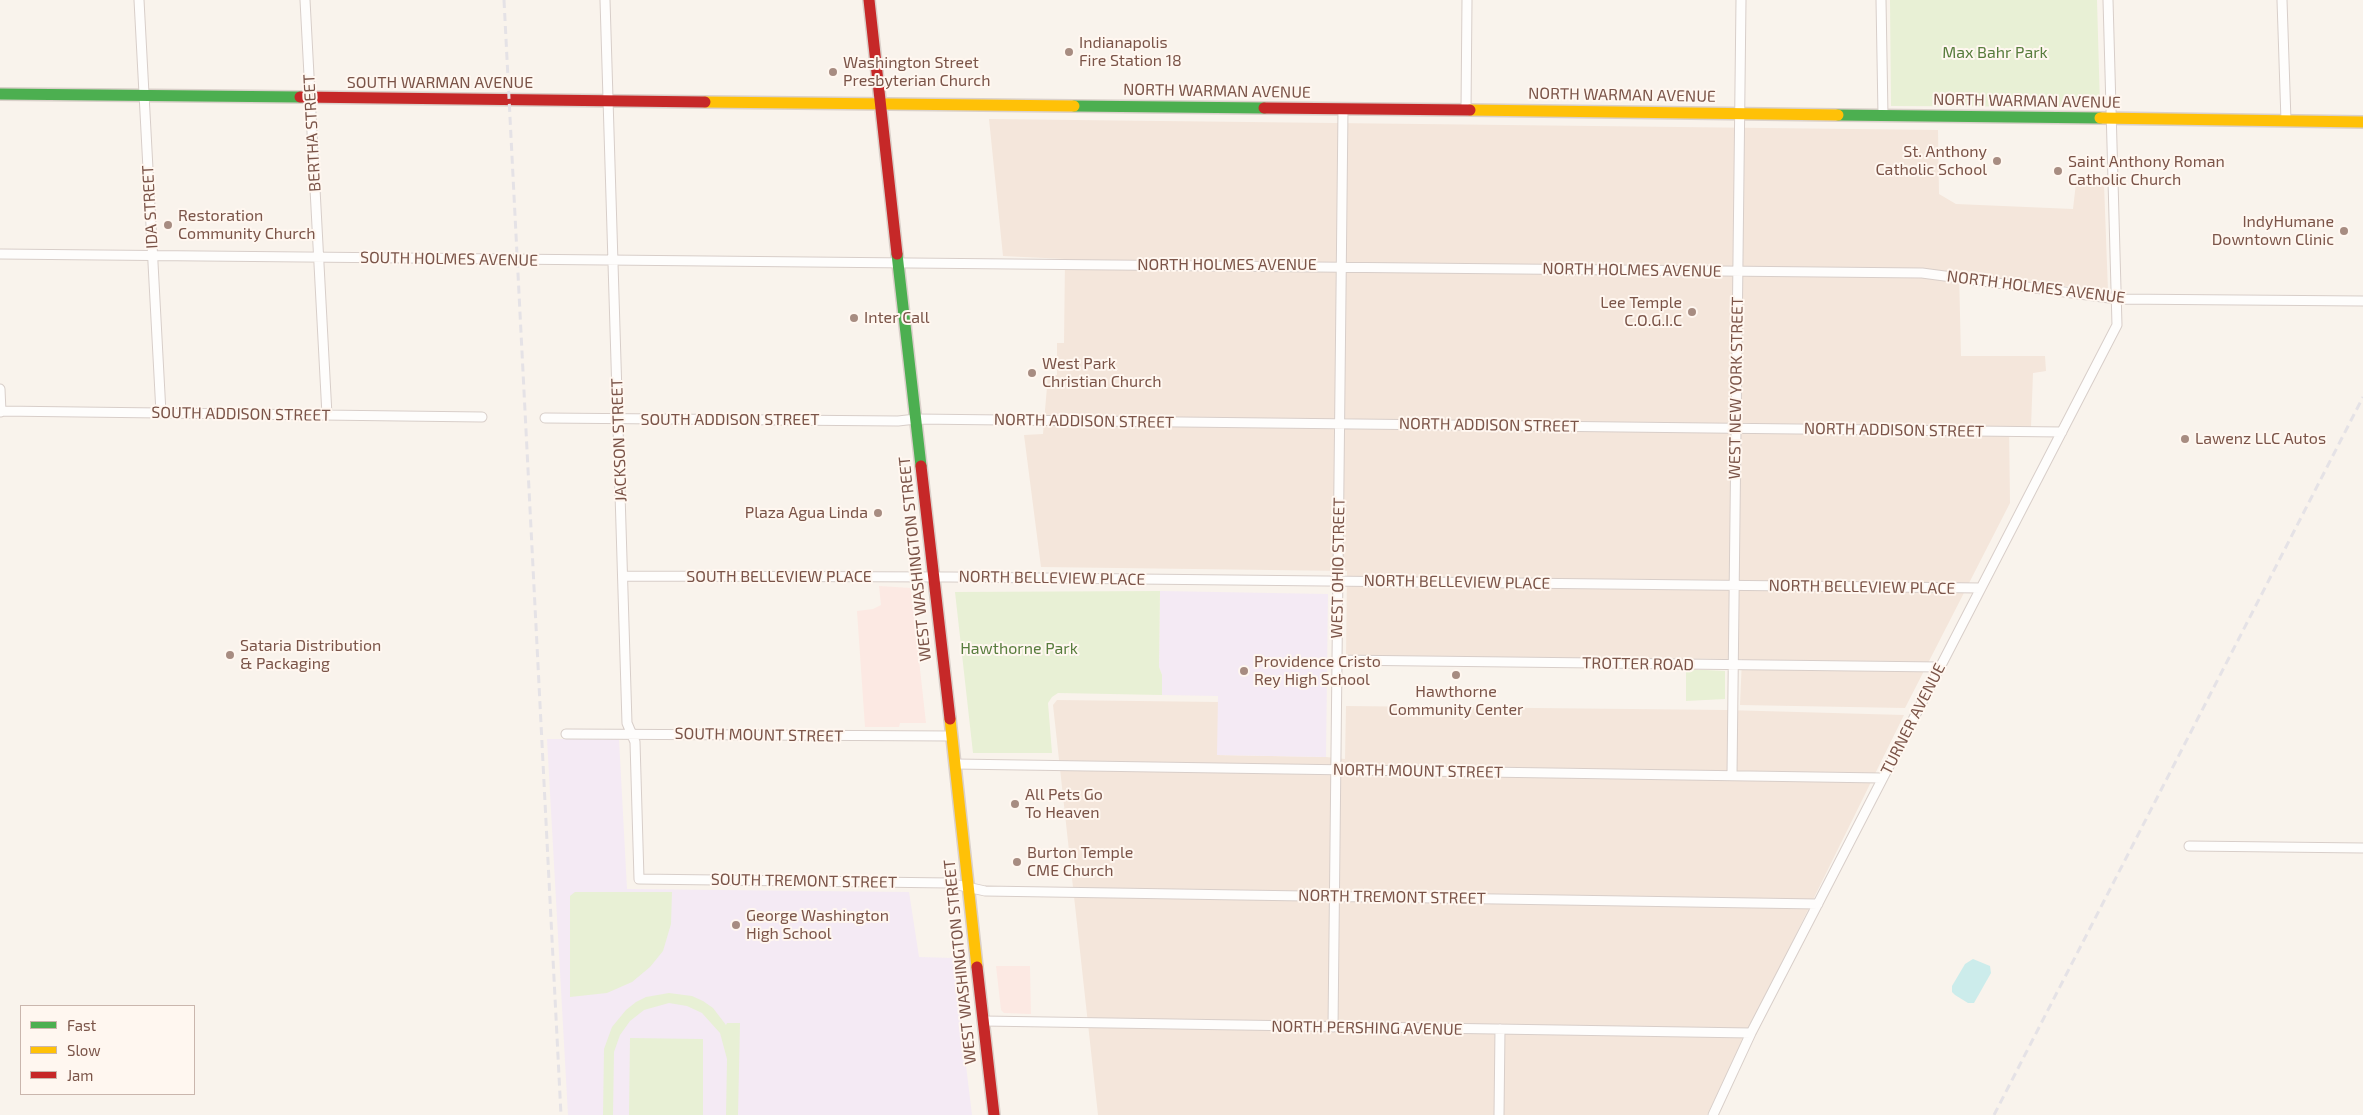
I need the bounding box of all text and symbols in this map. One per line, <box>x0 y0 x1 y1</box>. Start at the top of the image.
place label: Indianapolis Fire Station 18 <box>1079 33 1182 71</box>
park label: Max Bahr Park <box>1942 43 2048 63</box>
marker: Indianapolis Fire Station 18 <box>1063 46 1075 58</box>
place label: Washington Street Presbyterian Church <box>843 53 990 91</box>
marker: Washington Street Presbyterian Church <box>827 66 839 78</box>
street label: SOUTH WARMAN AVENUE <box>347 73 533 93</box>
street label: BERTHA STREET <box>299 74 325 192</box>
street label: NORTH WARMAN AVENUE <box>1123 80 1311 102</box>
street label: NORTH WARMAN AVENUE <box>1528 84 1716 106</box>
street label: NORTH WARMAN AVENUE <box>1933 90 2121 112</box>
place label: St. Anthony Catholic School <box>1875 142 1987 180</box>
place label: Saint Anthony Roman Catholic Church <box>2068 152 2225 190</box>
marker: St. Anthony Catholic School <box>1991 155 2003 167</box>
street label: IDA STREET <box>138 165 162 249</box>
marker: Saint Anthony Roman Catholic Church <box>2052 165 2064 177</box>
place label: Restoration Community Church <box>178 206 316 244</box>
place label: IndyHumane Downtown Clinic <box>2212 212 2334 250</box>
marker: Restoration Community Church <box>162 219 174 231</box>
marker: IndyHumane Downtown Clinic <box>2338 225 2350 237</box>
street label: SOUTH HOLMES AVENUE <box>360 248 538 270</box>
street label: NORTH HOLMES AVENUE <box>1137 255 1317 275</box>
street label: NORTH HOLMES AVENUE <box>1542 259 1722 281</box>
street label: NORTH HOLMES AVENUE <box>1946 267 2126 307</box>
place label: Lee Temple C.O.G.I.C <box>1600 293 1682 331</box>
street label: WEST NEW YORK STREET <box>1725 296 1747 480</box>
marker: Lee Temple C.O.G.I.C <box>1686 306 1698 318</box>
place label: Inter Call <box>864 308 930 328</box>
marker: Inter Call <box>848 312 860 324</box>
place label: West Park Christian Church <box>1042 354 1162 392</box>
marker: West Park Christian Church <box>1026 367 1038 379</box>
street label: JACKSON STREET <box>607 378 631 502</box>
street label: SOUTH ADDISON STREET <box>151 403 331 425</box>
street label: SOUTH ADDISON STREET <box>640 410 820 430</box>
street label: NORTH ADDISON STREET <box>994 410 1174 432</box>
street label: NORTH ADDISON STREET <box>1399 414 1579 436</box>
street label: NORTH ADDISON STREET <box>1804 419 1984 441</box>
place label: Lawenz LLC Autos <box>2195 429 2326 449</box>
marker: Lawenz LLC Autos <box>2179 433 2191 445</box>
street label: WEST WASHINGTON STREET <box>895 456 935 662</box>
street label: WEST OHIO STREET <box>1327 497 1349 639</box>
place label: Plaza Agua Linda <box>745 503 868 523</box>
marker: Plaza Agua Linda <box>872 507 884 519</box>
street label: SOUTH BELLEVIEW PLACE <box>686 567 872 587</box>
street label: NORTH BELLEVIEW PLACE <box>958 567 1146 589</box>
street label: NORTH BELLEVIEW PLACE <box>1363 571 1551 593</box>
street label: NORTH BELLEVIEW PLACE <box>1768 576 1956 598</box>
place label: Sataria Distribution & Packaging <box>240 636 381 674</box>
park label: Hawthorne Park <box>960 639 1078 659</box>
marker: Sataria Distribution & Packaging <box>224 649 236 661</box>
place label: Providence Cristo Rey High School <box>1254 652 1381 690</box>
street label: TROTTER ROAD <box>1582 653 1694 675</box>
street label: TURNER AVENUE <box>1877 660 1949 778</box>
marker: Providence Cristo Rey High School <box>1238 665 1250 677</box>
marker: Hawthorne Community Center <box>1450 669 1462 681</box>
place label: Hawthorne Community Center <box>1389 682 1523 720</box>
street label: SOUTH MOUNT STREET <box>674 724 844 746</box>
street label: NORTH MOUNT STREET <box>1333 760 1503 782</box>
place label: All Pets Go To Heaven <box>1025 785 1103 823</box>
marker: All Pets Go To Heaven <box>1009 798 1021 810</box>
place label: Burton Temple CME Church <box>1027 843 1133 881</box>
marker: Burton Temple CME Church <box>1011 856 1023 868</box>
street label: WEST WASHINGTON STREET <box>940 859 980 1065</box>
street label: SOUTH TREMONT STREET <box>711 870 897 892</box>
street label: NORTH TREMONT STREET <box>1298 886 1486 908</box>
place label: George Washington High School <box>746 906 889 944</box>
marker: George Washington High School <box>730 919 742 931</box>
legend <box>20 1005 195 1095</box>
text: Fast <box>67 1016 96 1034</box>
street label: NORTH PERSHING AVENUE <box>1271 1017 1463 1039</box>
text: Slow <box>67 1041 101 1059</box>
text: Jam <box>67 1066 93 1084</box>

